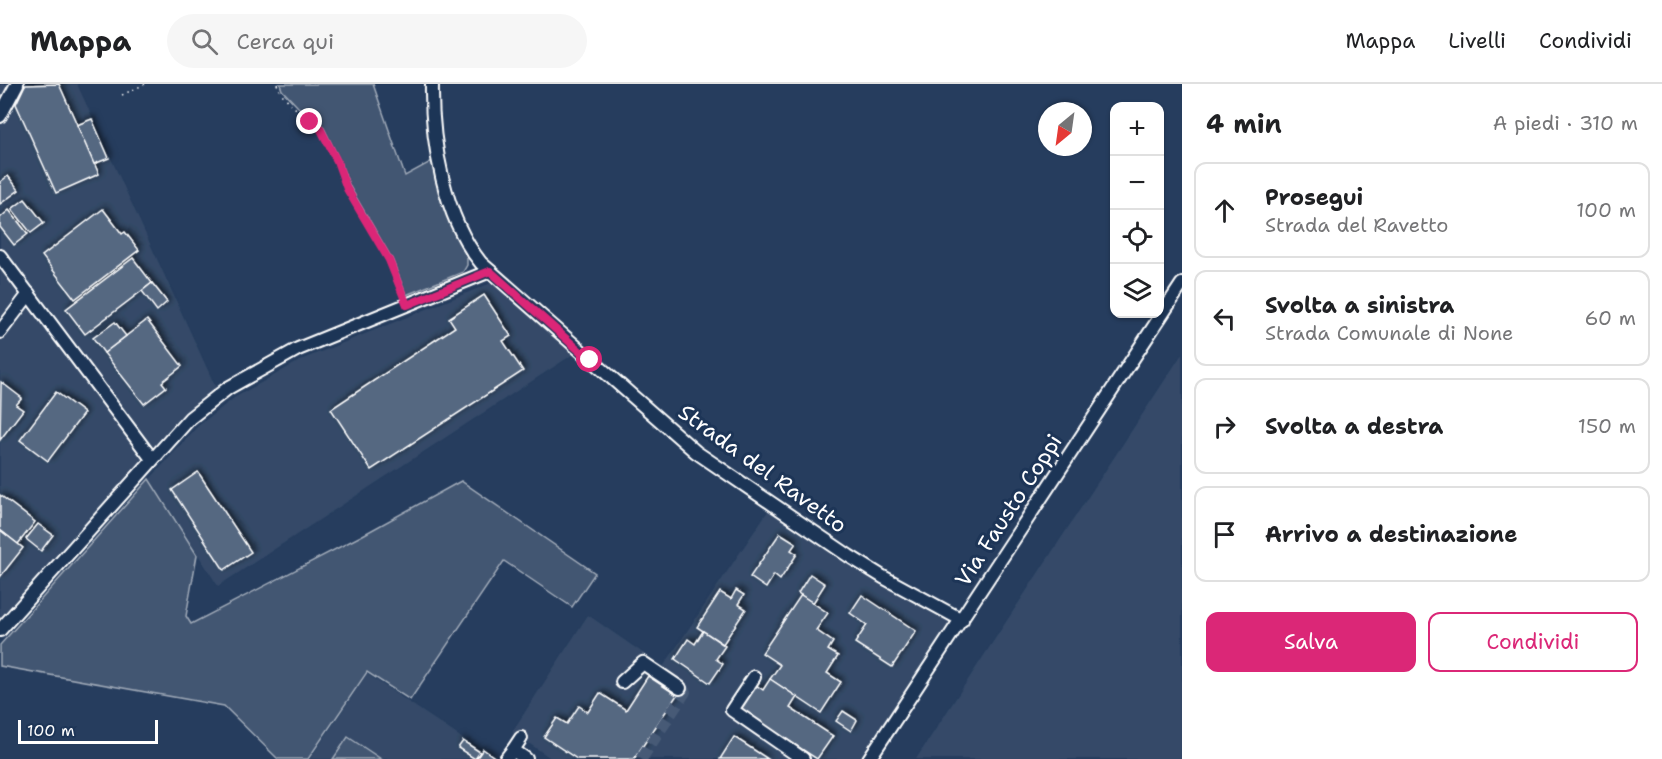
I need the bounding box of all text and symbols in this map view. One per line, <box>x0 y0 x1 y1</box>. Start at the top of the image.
search box <box>167 14 587 68</box>
text: Mappa <box>30 22 131 60</box>
icon: search <box>188 25 221 58</box>
text: Cerca qui <box>236 27 334 56</box>
text: Mappa <box>1345 27 1415 55</box>
text: Livelli <box>1448 27 1506 55</box>
text: Condividi <box>1539 27 1632 55</box>
north arrow <box>1038 102 1092 156</box>
map controls <box>1110 102 1164 318</box>
button: + <box>1110 102 1164 156</box>
text: 4 min <box>1206 106 1282 141</box>
route end <box>296 108 322 134</box>
text: A piedi · 310 m <box>1493 110 1638 136</box>
button: − <box>1110 156 1164 210</box>
text: Prosegui <box>1265 183 1363 212</box>
icon: ahead <box>1208 194 1241 227</box>
text: 100 m <box>1576 197 1636 223</box>
button: locate <box>1110 210 1164 264</box>
text: Strada del Ravetto <box>1265 212 1448 238</box>
button: layers <box>1110 264 1164 318</box>
text: Svolta a sinistra <box>1265 291 1454 320</box>
icon: left <box>1208 302 1241 335</box>
text: 60 m <box>1584 305 1636 331</box>
text: Strada Comunale di None <box>1265 320 1513 346</box>
route start <box>576 346 602 372</box>
street label: Strada del Ravetto <box>673 397 853 539</box>
icon: right <box>1208 410 1241 443</box>
text: Svolta a destra <box>1265 412 1443 441</box>
text: 150 m <box>1578 413 1636 439</box>
street label: Via Fausto Coppi <box>948 428 1069 592</box>
icon: arrive <box>1208 518 1241 551</box>
text: Arrivo a destinazione <box>1265 520 1517 549</box>
button: Salva <box>1206 612 1416 672</box>
button: Condividi <box>1428 612 1638 672</box>
scale bar <box>18 717 158 744</box>
text: 100 m <box>27 720 75 741</box>

